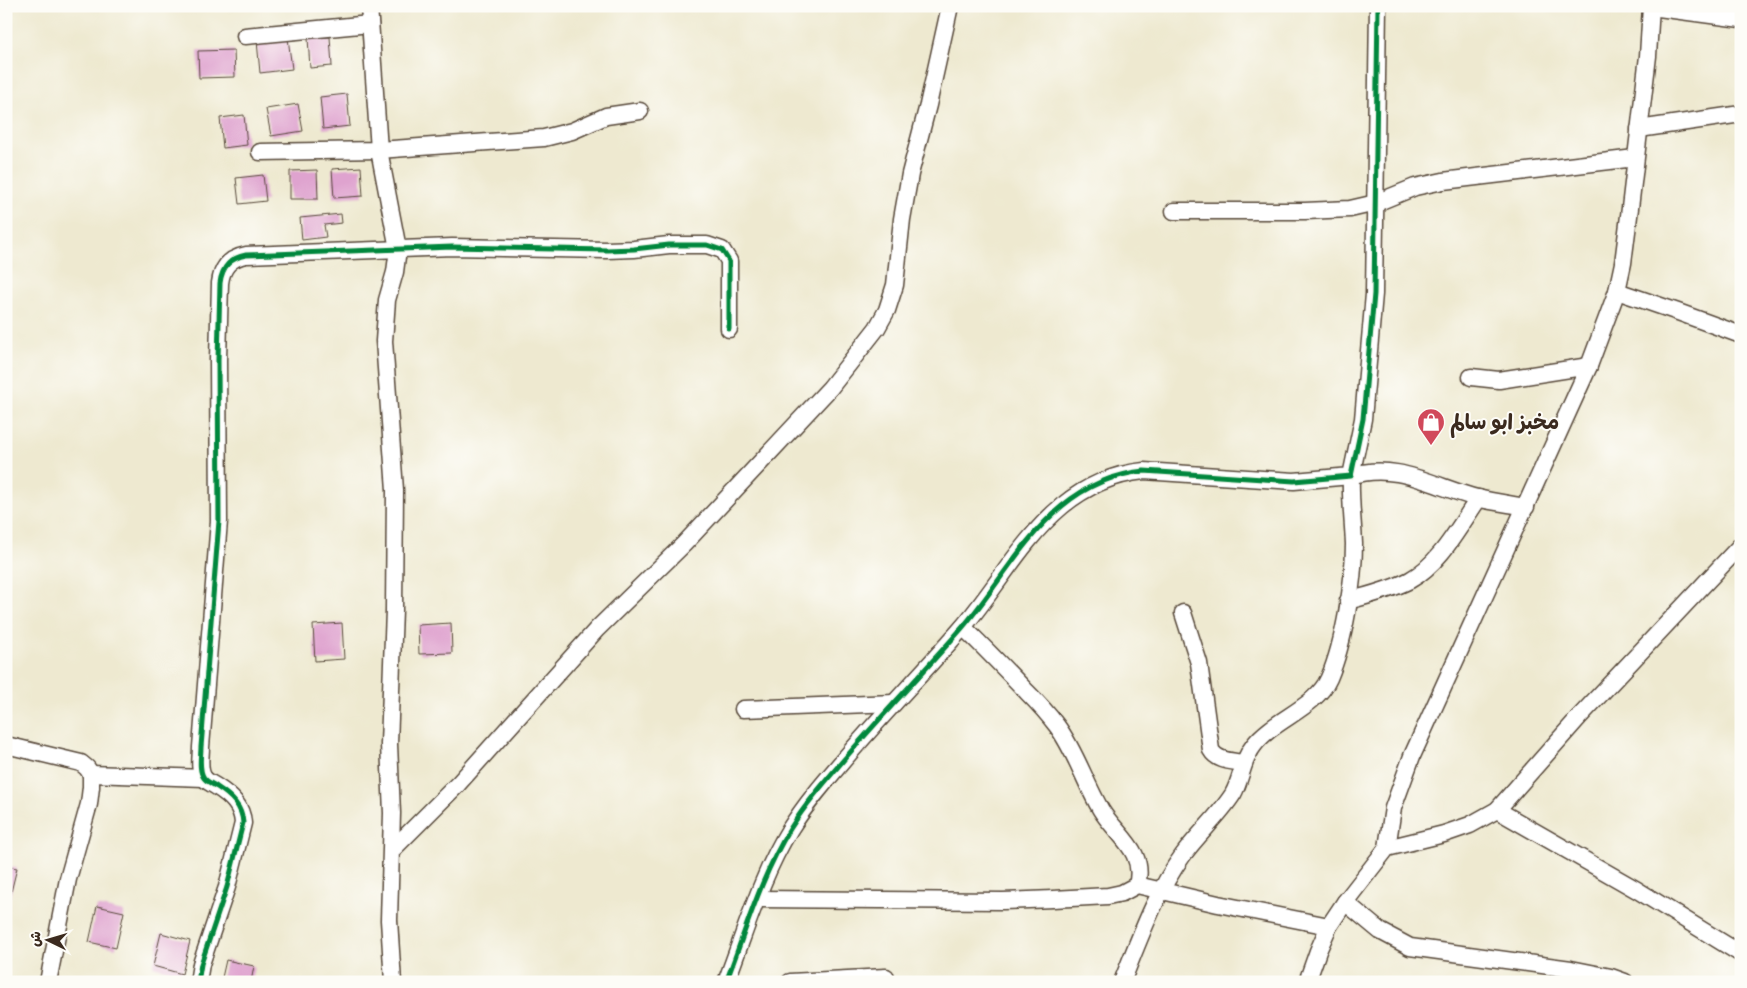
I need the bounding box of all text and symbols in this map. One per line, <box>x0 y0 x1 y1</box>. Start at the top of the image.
shop icon: مخبز ابو سالم <box>1416 407 1446 446</box>
place label: مخبز ابو سالم <box>1450 409 1559 438</box>
north arrow <box>22 916 72 966</box>
text: ش <box>26 930 45 947</box>

